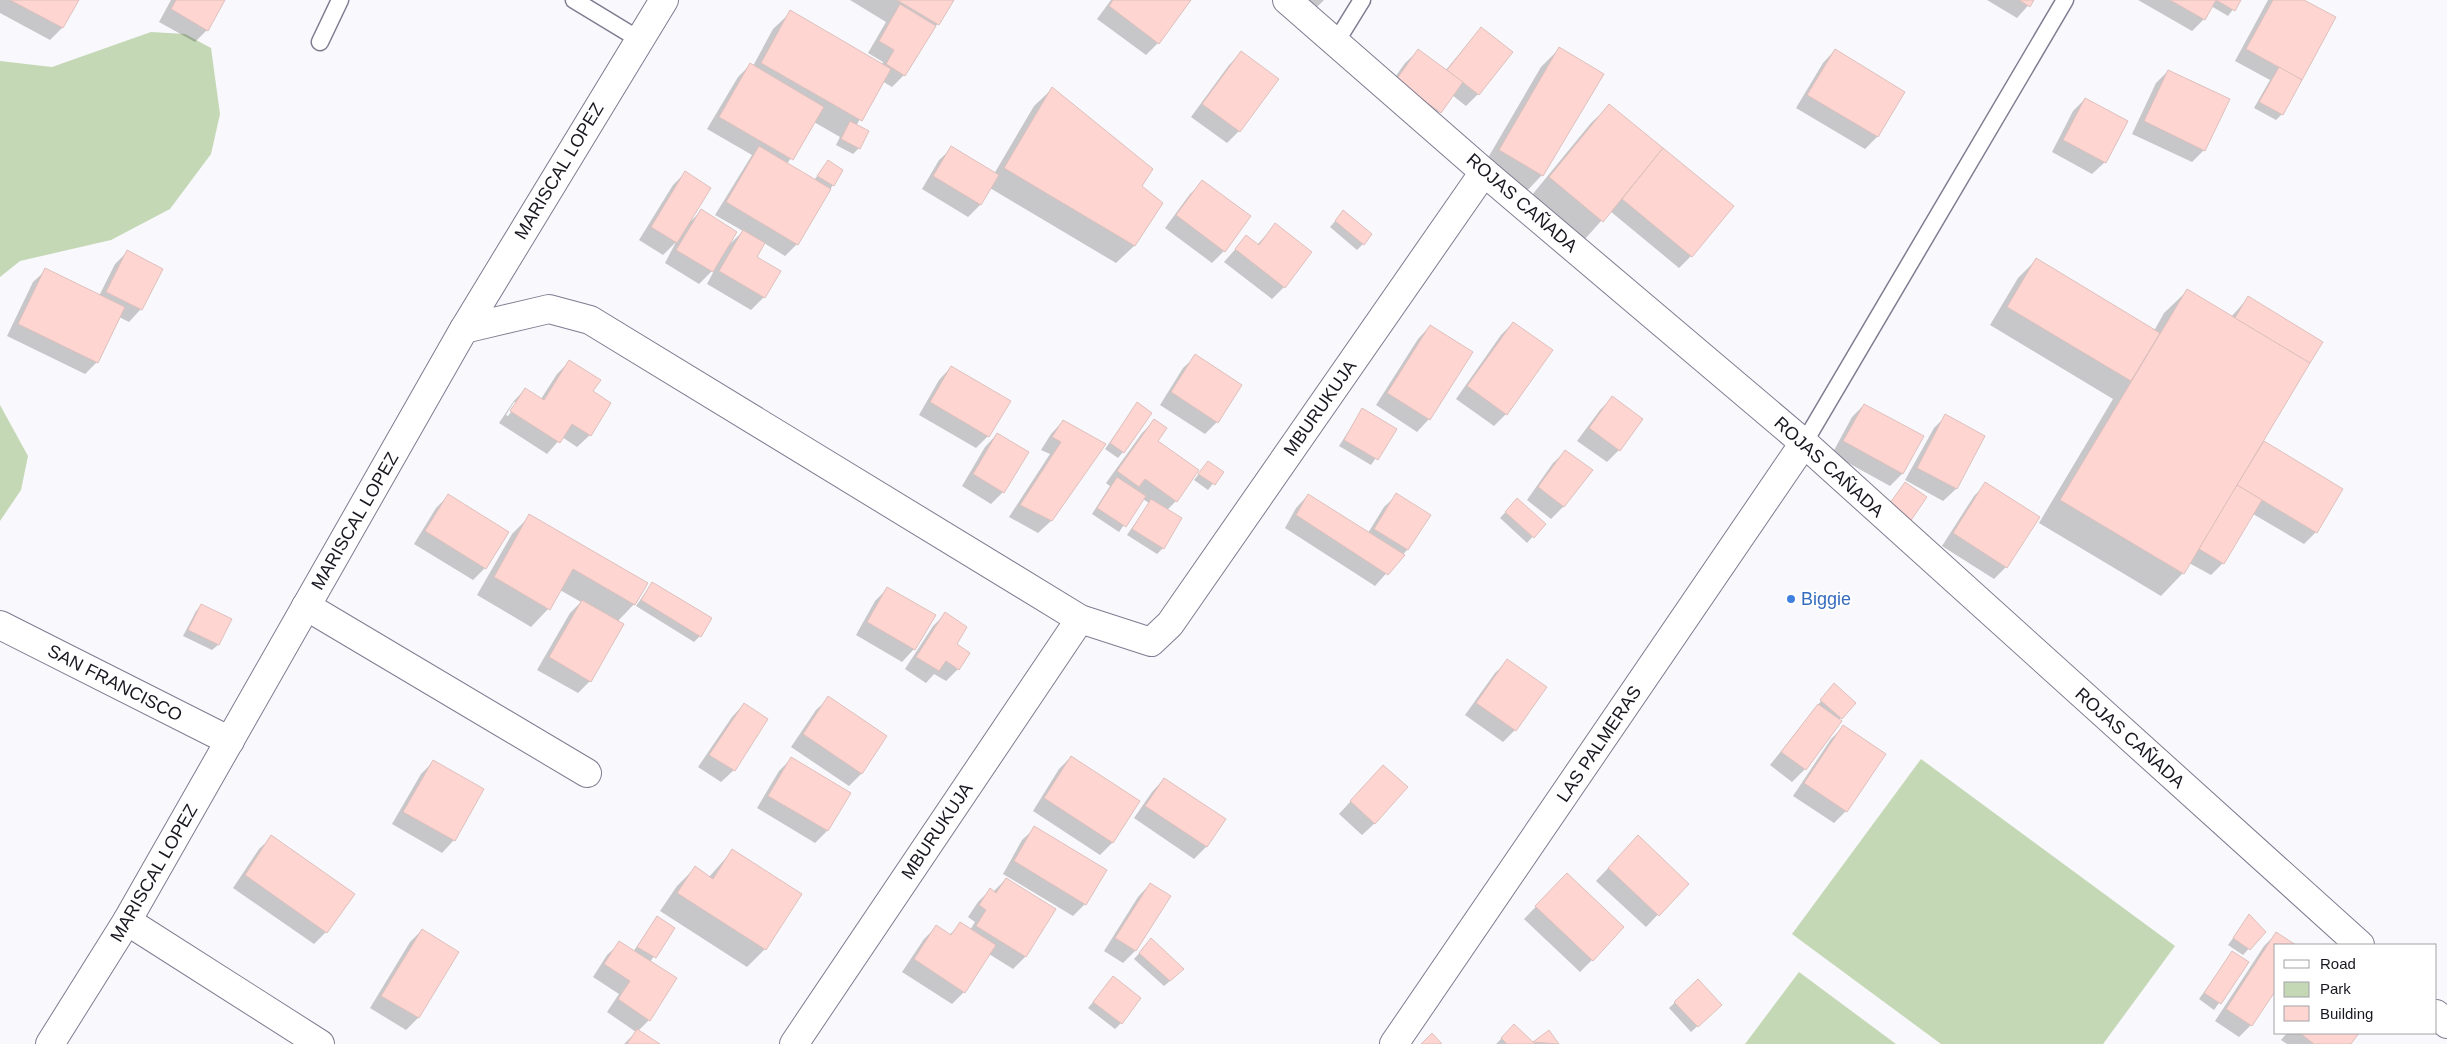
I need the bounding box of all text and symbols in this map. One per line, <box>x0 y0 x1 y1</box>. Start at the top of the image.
street label: MARISCAL LOPEZ <box>510 99 608 243</box>
street label: ROJAS CAÑADA <box>1463 149 1582 256</box>
street label: MBURUKUJA <box>1280 356 1360 460</box>
street label: ROJAS CAÑADA <box>1770 412 1888 521</box>
street label: MARISCAL LOPEZ <box>307 449 403 593</box>
place label: Biggie <box>1801 589 1851 609</box>
marker: Biggie <box>1785 593 1797 605</box>
street label: SAN FRANCISCO <box>45 640 185 726</box>
street label: LAS PALMERAS <box>1553 682 1645 806</box>
street label: ROJAS CAÑADA <box>2071 683 2189 792</box>
street label: MBURUKUJA <box>897 779 977 883</box>
street label: MARISCAL LOPEZ <box>106 801 202 945</box>
legend <box>2274 944 2437 1034</box>
text: Road <box>2320 955 2356 972</box>
text: Park <box>2320 980 2351 997</box>
text: Building <box>2320 1005 2373 1022</box>

